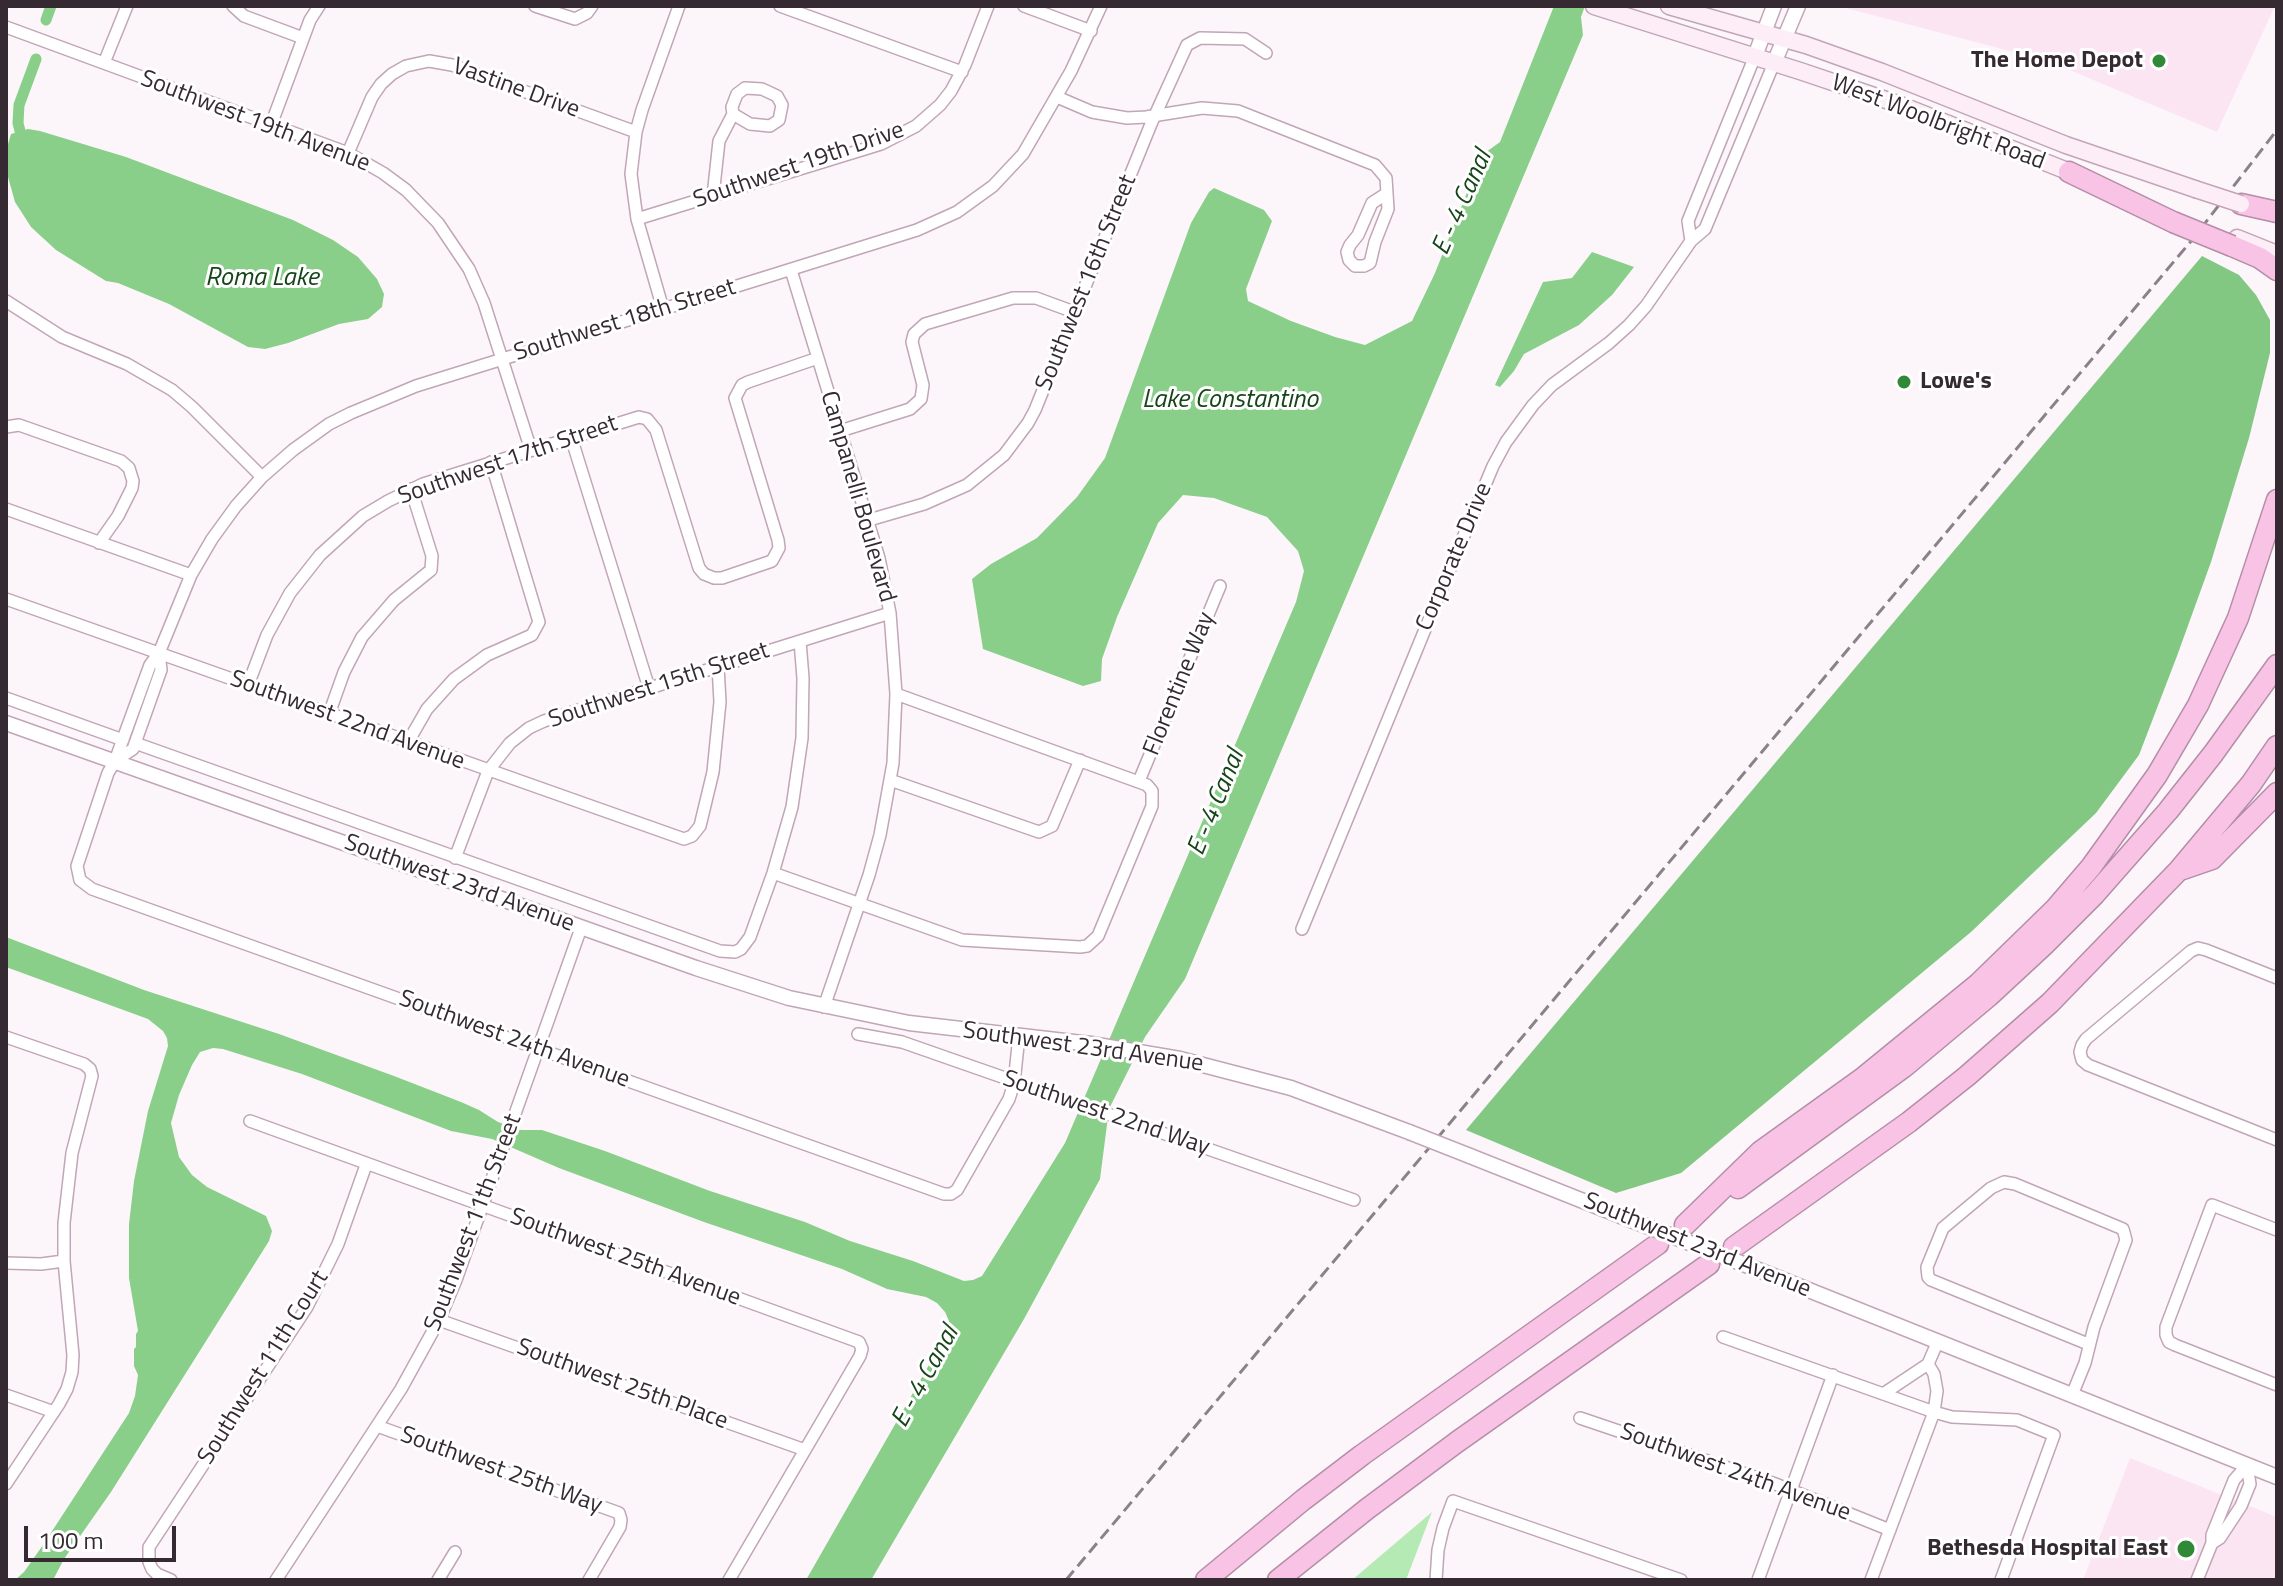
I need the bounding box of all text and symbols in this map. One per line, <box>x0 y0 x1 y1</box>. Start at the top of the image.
place label: The Home Depot <box>1971 47 2143 75</box>
marker: The Home Depot <box>2150 52 2168 70</box>
street label: Vastine Drive <box>449 53 583 125</box>
street label: Southwest 19th Avenue <box>136 65 374 179</box>
street label: West Woolbright Road <box>1827 69 2049 177</box>
street label: Southwest 19th Drive <box>690 116 908 216</box>
water label: E - 4 Canal <box>1426 146 1500 260</box>
street label: Southwest 16th Street <box>1031 171 1143 395</box>
water label: Roma Lake <box>205 263 319 295</box>
street label: Southwest 18th Street <box>511 274 739 368</box>
place label: Lowe's <box>1920 368 1992 396</box>
marker: Lowe's <box>1895 373 1913 391</box>
water label: Lake Constantino <box>1142 385 1318 417</box>
street label: Campanelli Boulevard <box>813 388 901 606</box>
street label: Southwest 17th Street <box>395 410 621 512</box>
street label: Corporate Drive <box>1411 479 1499 635</box>
street label: Florentine Way <box>1138 608 1222 760</box>
street label: Southwest 15th Street <box>545 637 773 735</box>
street label: Southwest 22nd Avenue <box>226 665 468 777</box>
water label: E - 4 Canal <box>1182 746 1252 860</box>
street label: Southwest 23rd Avenue <box>340 829 578 939</box>
street label: Southwest 24th Avenue <box>395 985 633 1095</box>
street label: Southwest 23rd Avenue <box>961 1017 1205 1079</box>
street label: Southwest 22nd Way <box>999 1065 1213 1163</box>
street label: Southwest 11th Street <box>419 1110 529 1336</box>
street label: Southwest 23rd Avenue <box>1579 1187 1815 1305</box>
street label: Southwest 25th Avenue <box>506 1203 744 1313</box>
street label: Southwest 11th Court <box>193 1266 335 1470</box>
water label: E - 4 Canal <box>885 1321 967 1433</box>
street label: Southwest 25th Place <box>513 1333 731 1437</box>
street label: Southwest 24th Avenue <box>1616 1418 1854 1528</box>
street label: Southwest 25th Way <box>396 1421 606 1521</box>
scale bar <box>28 1510 180 1560</box>
text: 100 m <box>38 1522 104 1558</box>
place label: Bethesda Hospital East <box>1927 1535 2168 1563</box>
marker: Bethesda Hospital East <box>2175 1538 2197 1560</box>

